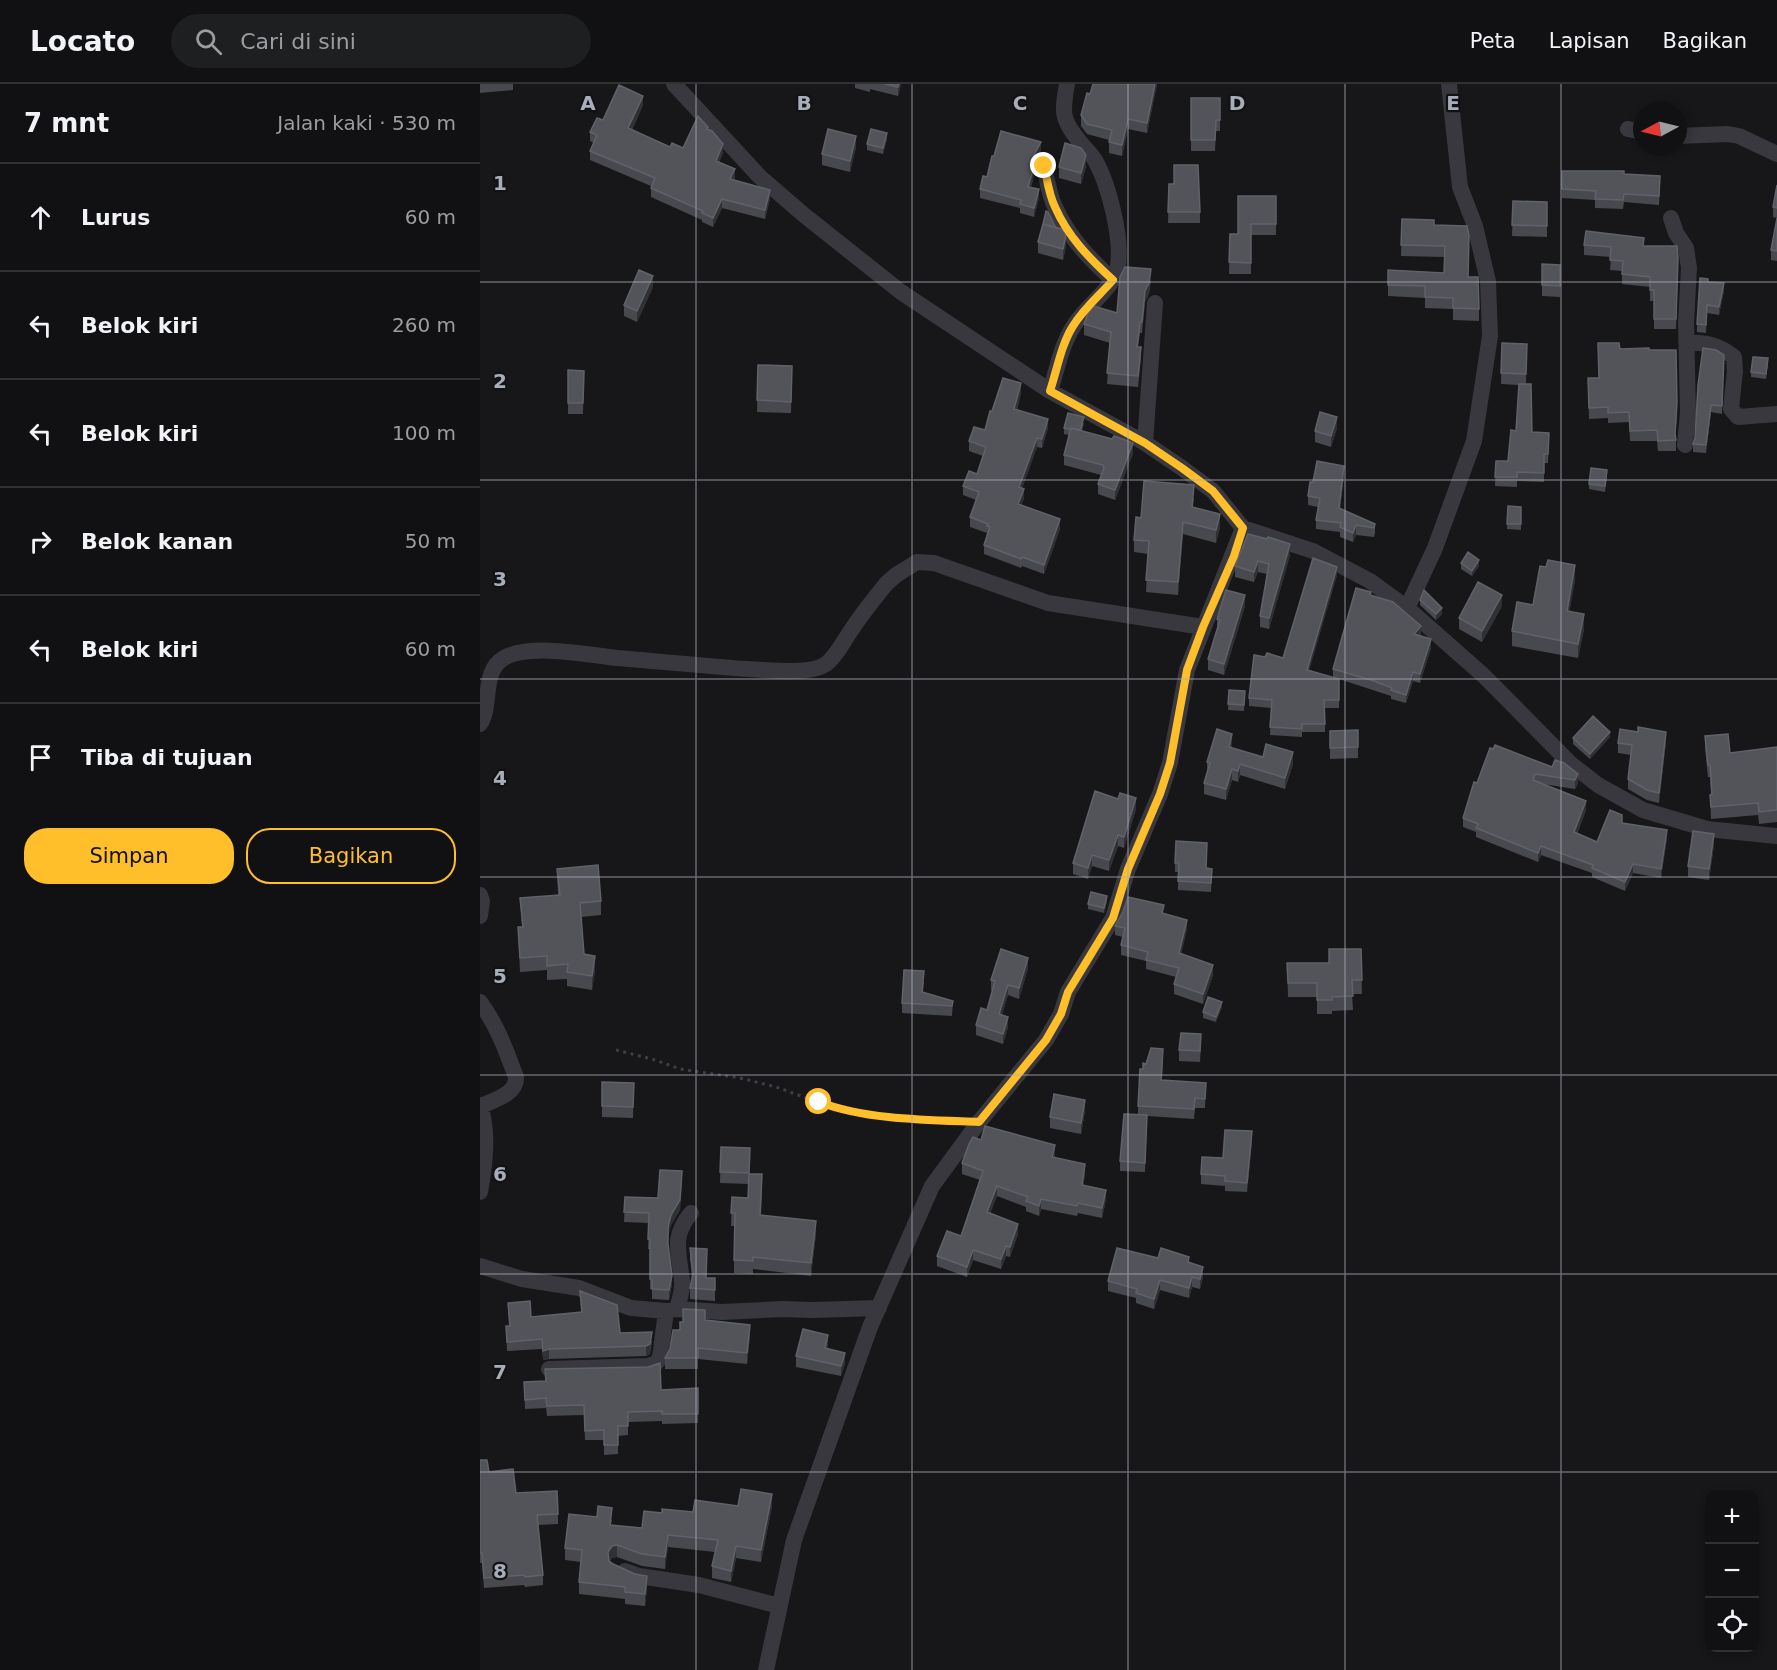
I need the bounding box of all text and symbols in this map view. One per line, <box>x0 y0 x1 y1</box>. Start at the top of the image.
search box <box>171 14 591 68</box>
text: Locato <box>30 25 135 58</box>
icon: search <box>192 25 225 58</box>
text: Cari di sini <box>240 29 356 54</box>
text: Peta <box>1470 29 1516 53</box>
text: Lapisan <box>1549 29 1630 53</box>
text: Bagikan <box>1663 29 1747 53</box>
text: A <box>580 91 596 115</box>
text: B <box>796 91 812 115</box>
text: C <box>1013 91 1027 115</box>
text: D <box>1229 91 1245 115</box>
text: E <box>1446 91 1460 115</box>
north arrow <box>1633 102 1687 156</box>
text: 7 mnt <box>24 108 109 138</box>
text: Jalan kaki · 530 m <box>277 111 456 135</box>
route end <box>1030 152 1056 178</box>
text: 1 <box>493 171 507 195</box>
icon: ahead <box>24 201 57 234</box>
text: Lurus <box>81 205 150 230</box>
text: 60 m <box>405 205 456 229</box>
icon: left <box>24 309 57 342</box>
text: Belok kiri <box>81 313 198 338</box>
text: 260 m <box>392 313 456 337</box>
text: 2 <box>493 369 507 393</box>
icon: left <box>24 417 57 450</box>
text: Belok kiri <box>81 421 198 446</box>
text: 100 m <box>392 421 456 445</box>
icon: right <box>24 525 57 558</box>
text: Belok kanan <box>81 529 233 554</box>
text: 50 m <box>405 529 456 553</box>
text: 3 <box>493 567 507 591</box>
icon: left <box>24 633 57 666</box>
text: Belok kiri <box>81 637 198 662</box>
text: 60 m <box>405 637 456 661</box>
icon: arrive <box>24 741 57 774</box>
text: Tiba di tujuan <box>81 745 253 770</box>
text: 4 <box>493 766 507 790</box>
button: Simpan <box>24 828 234 884</box>
button: Bagikan <box>246 828 456 884</box>
text: 5 <box>493 964 507 988</box>
route start <box>805 1088 831 1114</box>
text: 6 <box>493 1162 507 1186</box>
text: 7 <box>493 1360 507 1384</box>
map controls <box>1705 1490 1759 1652</box>
button: + <box>1705 1490 1759 1544</box>
button: − <box>1705 1544 1759 1598</box>
text: 8 <box>493 1559 507 1583</box>
button: locate <box>1705 1598 1759 1652</box>

